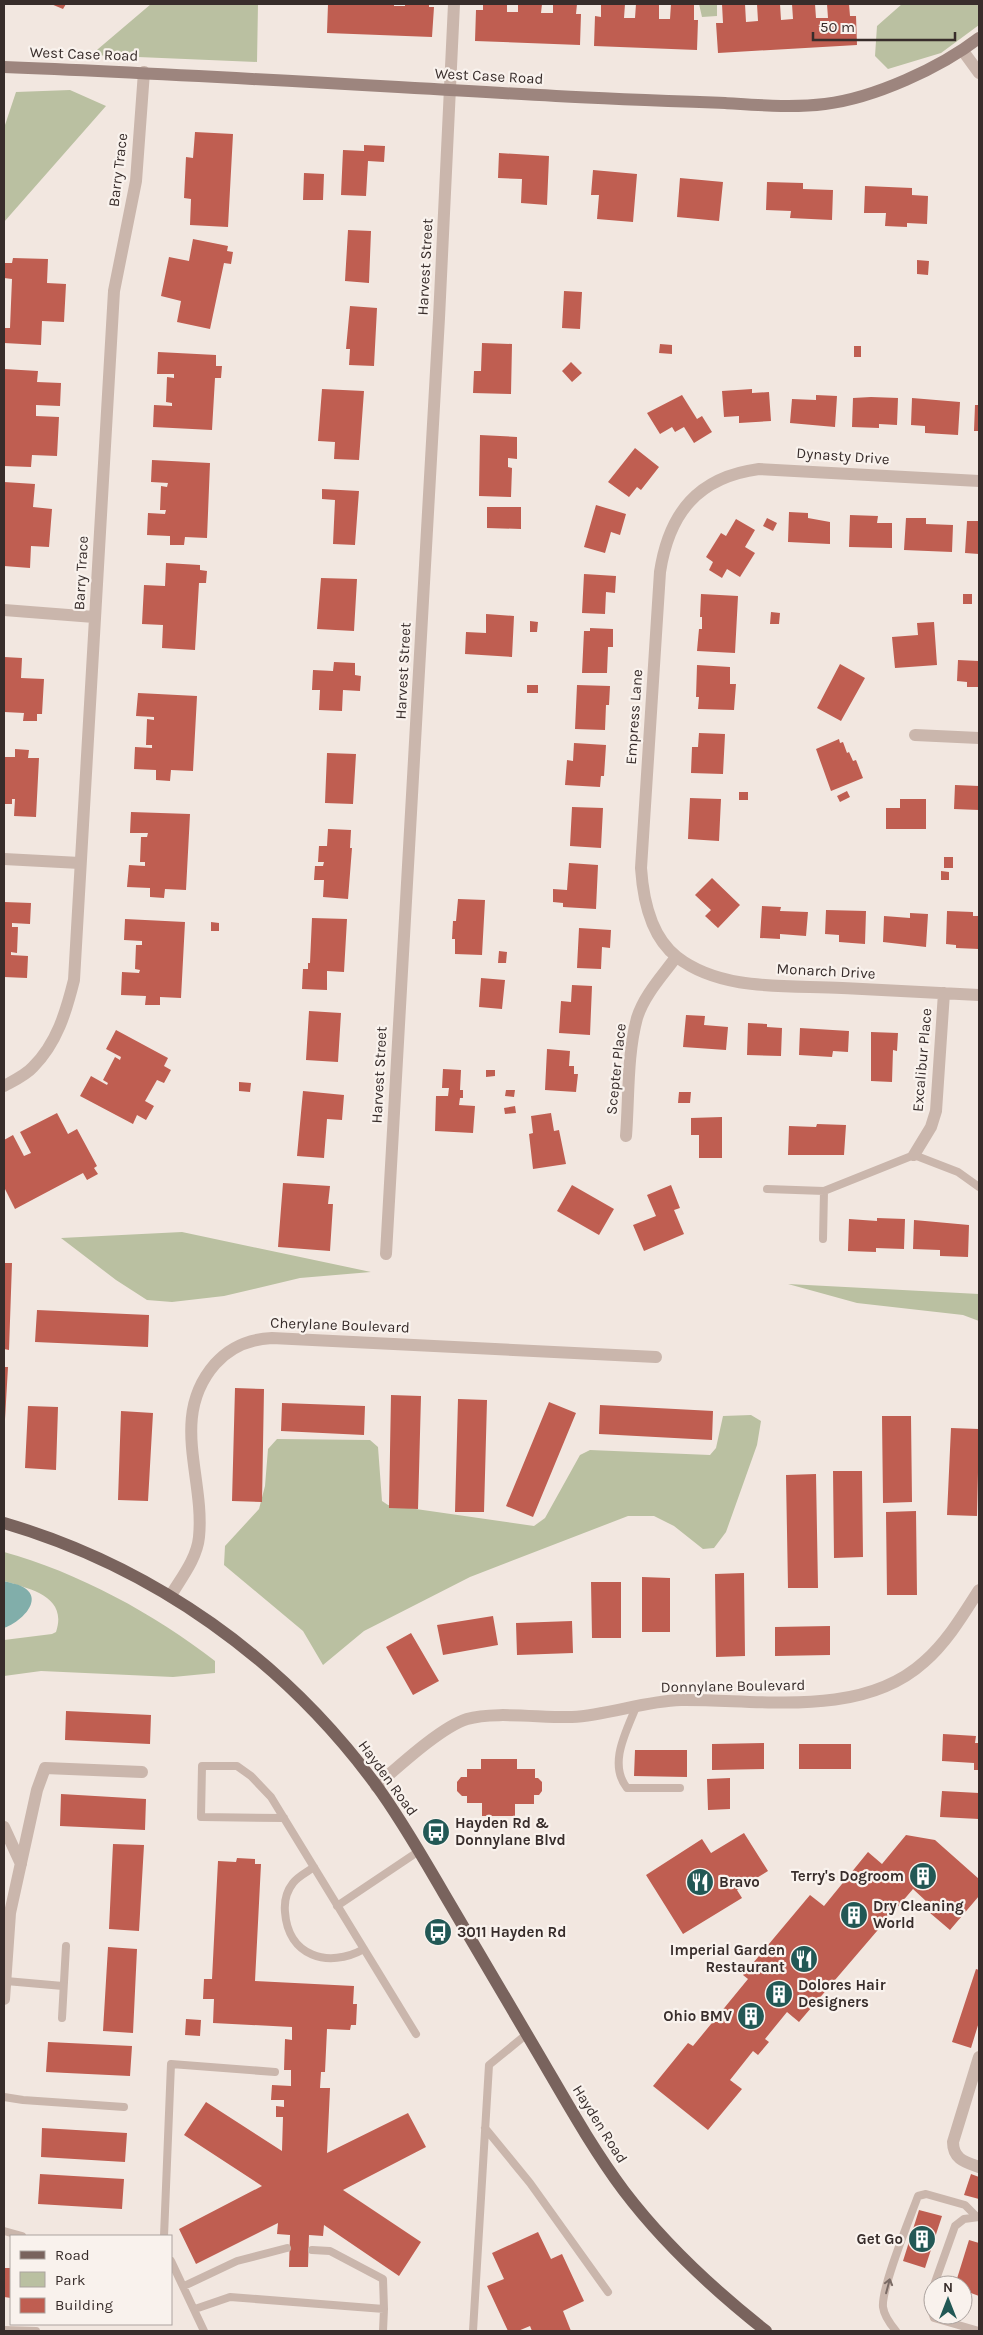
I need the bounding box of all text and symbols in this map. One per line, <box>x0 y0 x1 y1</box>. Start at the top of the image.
scale bar <box>813 10 956 42</box>
text: 50 m <box>820 18 855 36</box>
street label: West Case Road <box>29 43 139 65</box>
street label: West Case Road <box>434 64 544 88</box>
street label: Barry Trace <box>105 132 131 208</box>
street label: Harvest Street <box>413 218 437 316</box>
street label: Dynasty Drive <box>796 444 890 468</box>
street label: Barry Trace <box>70 535 92 611</box>
street label: Harvest Street <box>391 622 415 720</box>
street label: Empress Lane <box>622 669 646 765</box>
street label: Monarch Drive <box>776 959 876 983</box>
street label: Excalibur Place <box>909 1007 935 1113</box>
street label: Scepter Place <box>602 1022 630 1116</box>
street label: Harvest Street <box>367 1026 391 1124</box>
street label: Cherylane Boulevard <box>270 1314 410 1336</box>
street label: Donnylane Boulevard <box>661 1676 805 1696</box>
street label: Hayden Road <box>355 1737 421 1819</box>
place label: Hayden Rd & Donnylane Blvd <box>455 1814 566 1849</box>
bus stop icon: Hayden Rd & Donnylane Blvd <box>421 1817 451 1847</box>
building icon: Terry's Dogroom <box>908 1861 938 1891</box>
restaurant icon: Bravo <box>685 1867 715 1897</box>
place label: Terry's Dogroom <box>791 1867 904 1885</box>
place label: Bravo <box>719 1873 760 1891</box>
place label: Dry Cleaning World <box>873 1897 964 1932</box>
building icon: Dry Cleaning World <box>839 1900 869 1930</box>
bus stop icon: 3011 Hayden Rd <box>423 1917 453 1947</box>
place label: 3011 Hayden Rd <box>457 1923 566 1941</box>
place label: Imperial Garden Restaurant <box>670 1941 785 1976</box>
restaurant icon: Imperial Garden Restaurant <box>789 1944 819 1974</box>
place label: Dolores Hair Designers <box>798 1976 886 2011</box>
building icon: Dolores Hair Designers <box>764 1979 794 2009</box>
building icon: Ohio BMV <box>736 2001 766 2031</box>
place label: Ohio BMV <box>663 2007 732 2025</box>
street label: Hayden Road <box>569 2081 631 2167</box>
building icon: Get Go <box>907 2224 937 2254</box>
place label: Get Go <box>857 2230 903 2248</box>
legend <box>10 2235 172 2325</box>
text: Road <box>55 2246 90 2264</box>
text: Park <box>55 2271 85 2289</box>
north arrow <box>923 2275 973 2325</box>
one-way arrow <box>883 2279 893 2295</box>
text: N <box>943 2279 953 2296</box>
text: Building <box>55 2296 113 2314</box>

